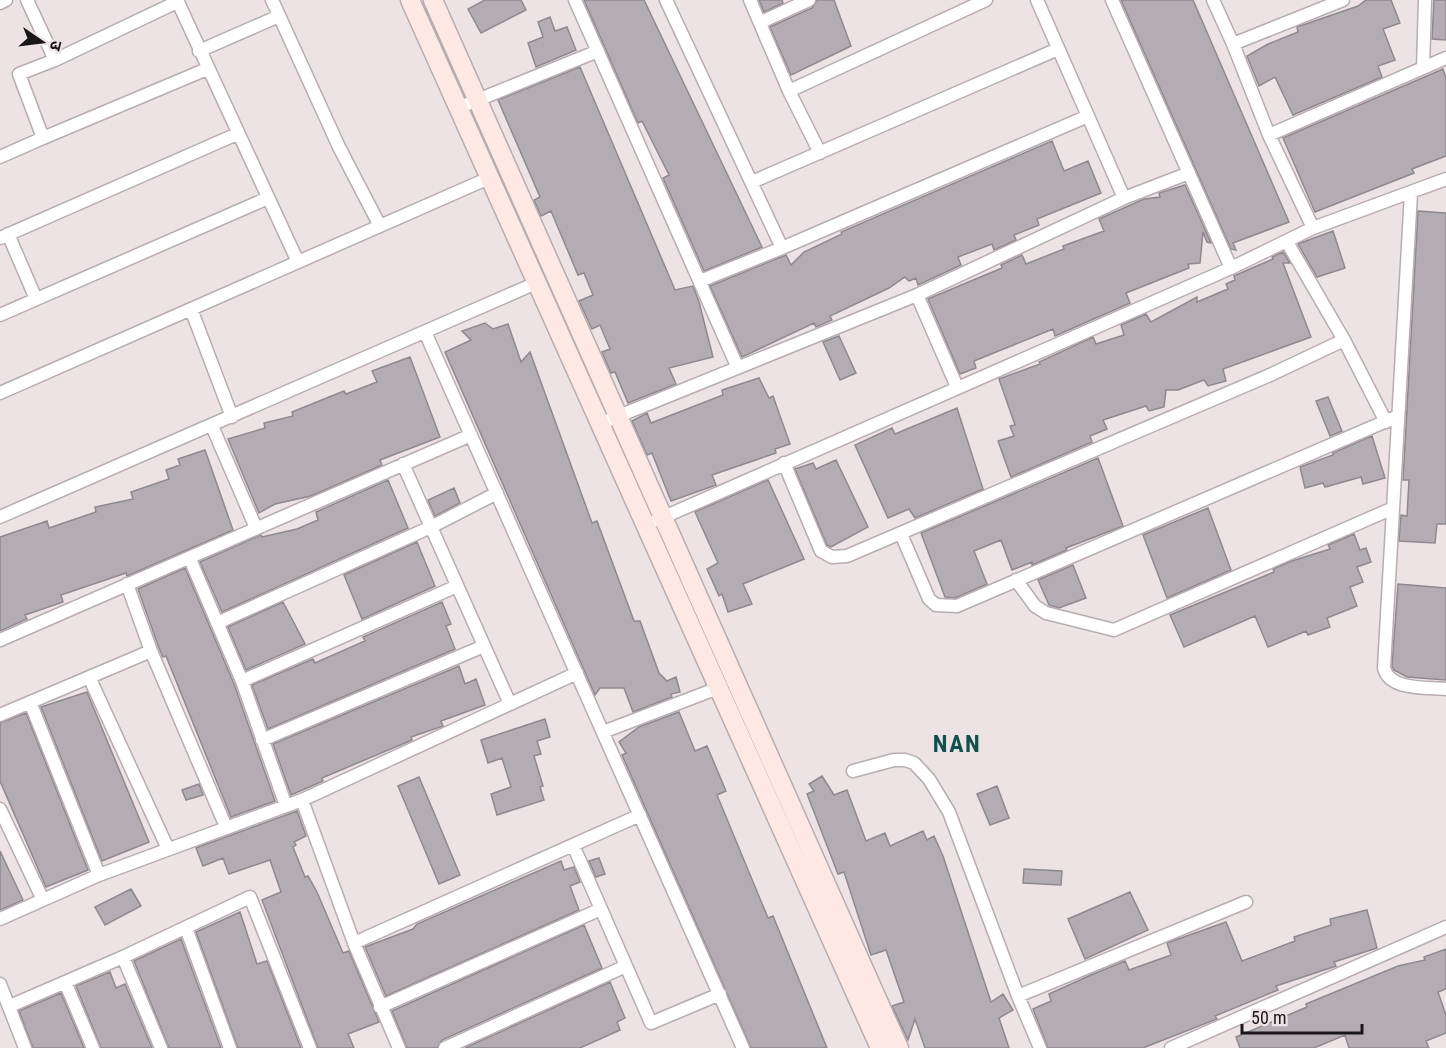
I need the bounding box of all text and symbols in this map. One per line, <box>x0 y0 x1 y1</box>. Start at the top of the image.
north arrow <box>12 12 72 72</box>
text: उ <box>46 39 66 53</box>
district label: NAN <box>933 730 981 758</box>
scale bar <box>1242 997 1362 1035</box>
text: 50 m <box>1251 1007 1286 1028</box>

